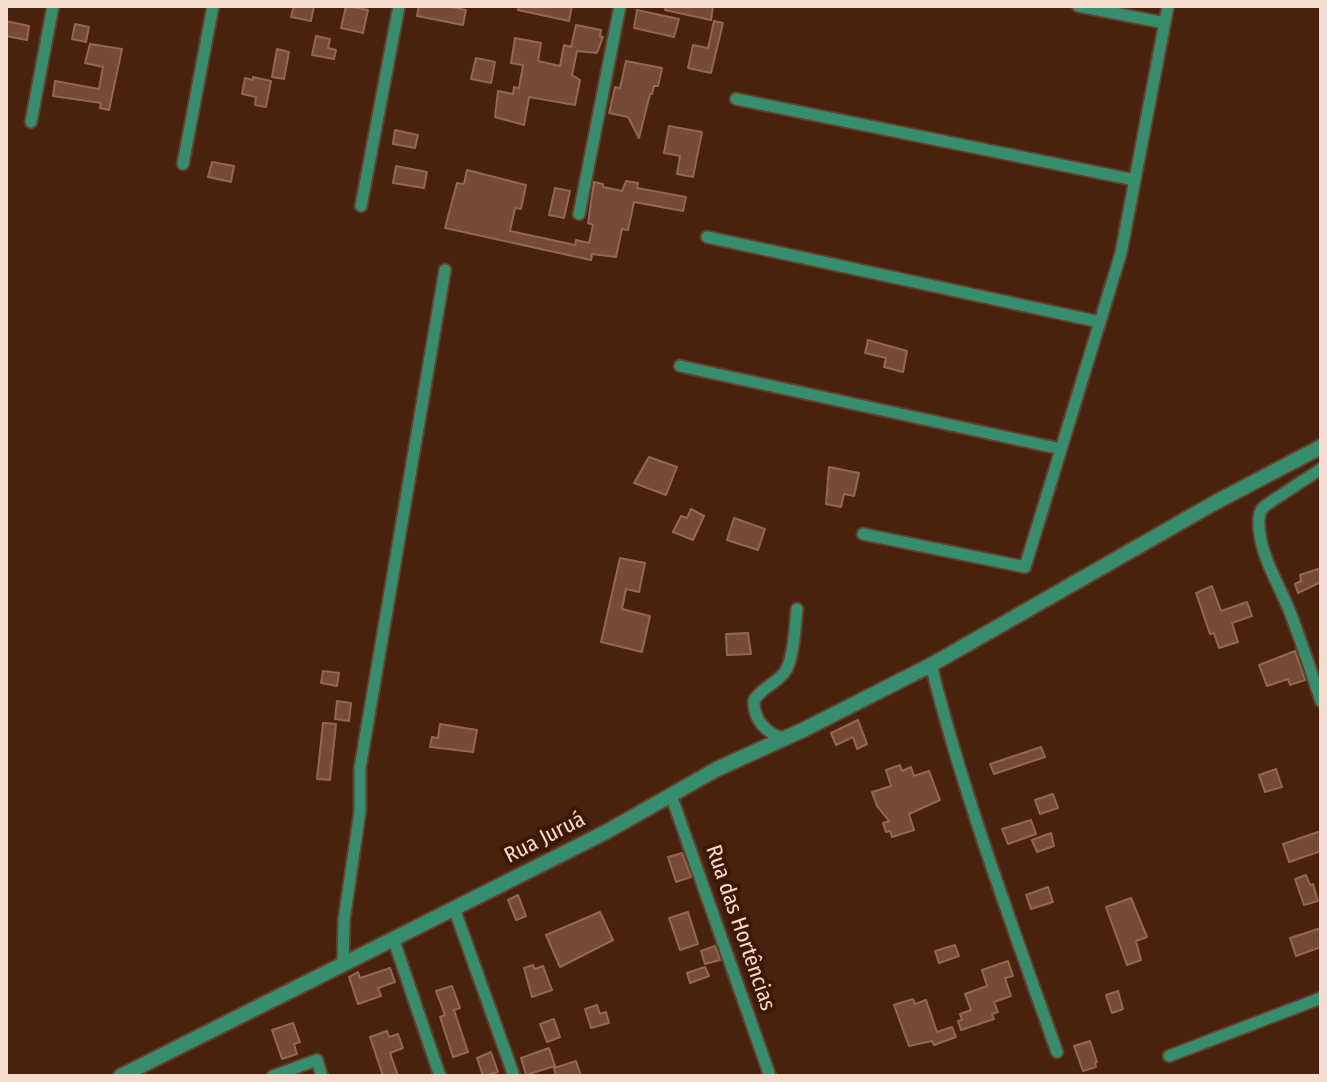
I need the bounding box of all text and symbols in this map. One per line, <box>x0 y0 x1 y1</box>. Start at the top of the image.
street label: Rua Juruá <box>500 807 590 869</box>
street label: Rua das Hortências <box>699 842 781 1014</box>

